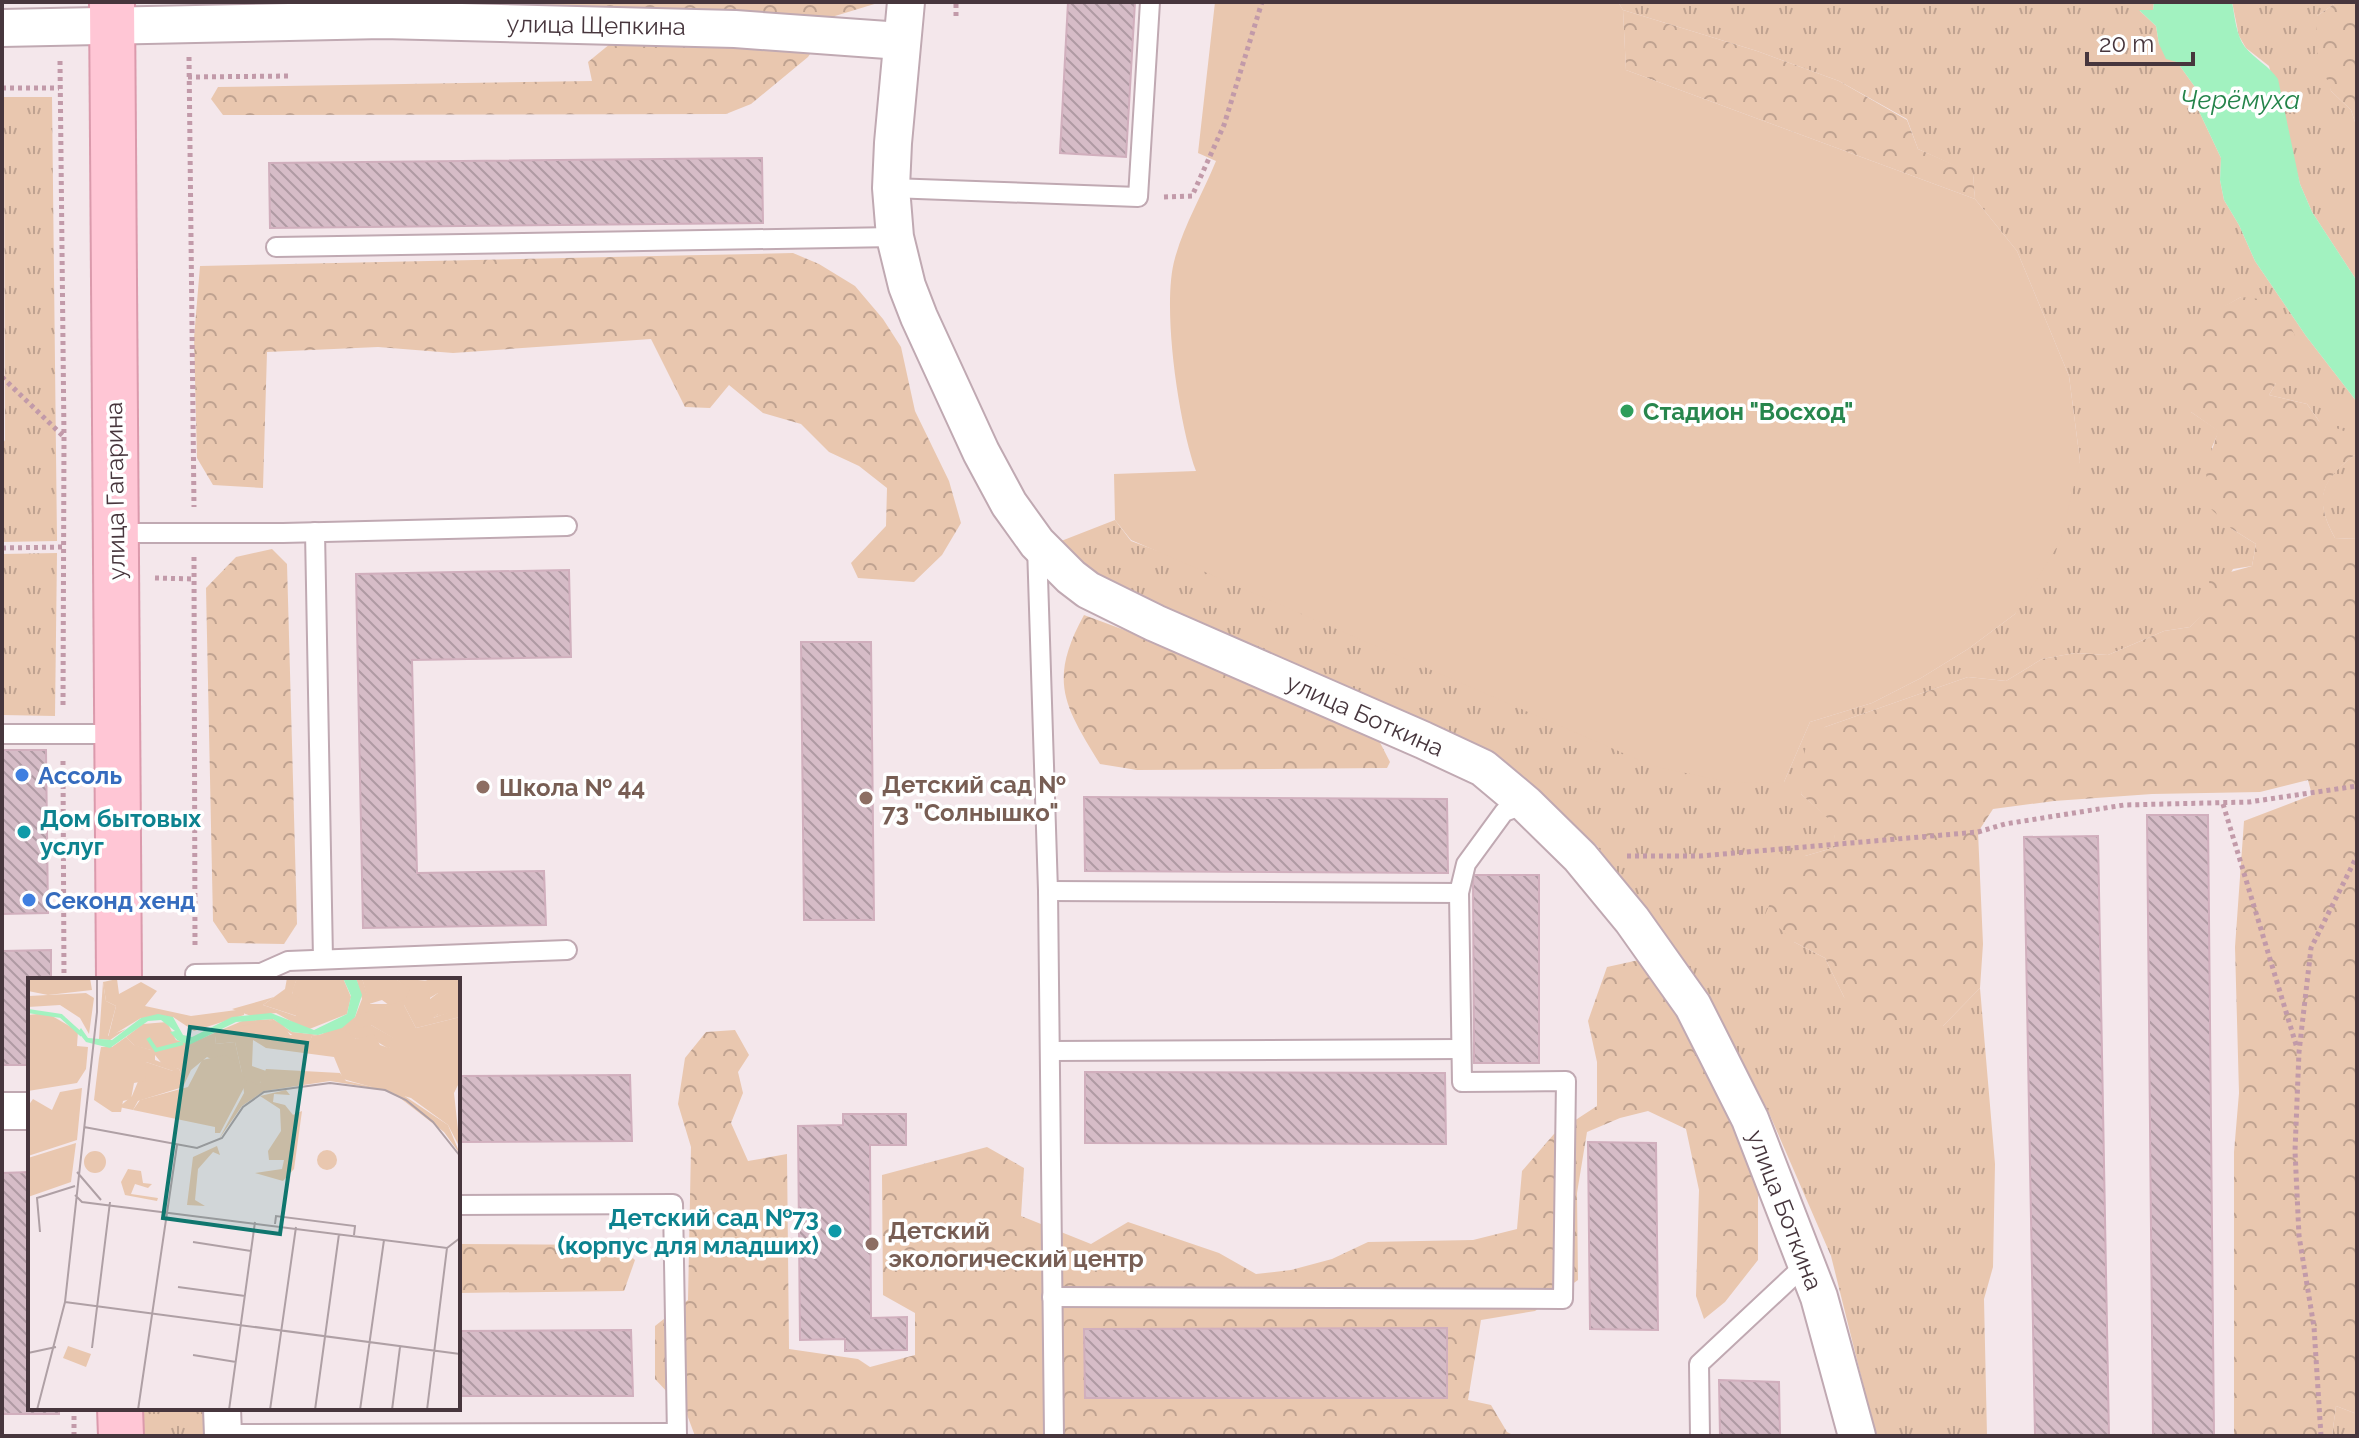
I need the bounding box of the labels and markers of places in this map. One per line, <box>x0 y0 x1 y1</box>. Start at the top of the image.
place label: Стадион "Восход" <box>1643 397 1854 426</box>
marker: Стадион "Восход" <box>1618 402 1636 420</box>
place label: Ассоль <box>38 761 122 790</box>
marker: Ассоль <box>13 766 31 784</box>
place label: Детский сад № 73 "Солнышко" <box>882 770 1066 827</box>
place label: Школа № 44 <box>499 773 645 802</box>
marker: Школа № 44 <box>474 778 492 796</box>
marker: Детский сад № 73 "Солнышко" <box>857 789 875 807</box>
place label: Дом бытовых услуг <box>40 804 201 861</box>
marker: Дом бытовых услуг <box>15 823 33 841</box>
place label: Секонд хенд <box>45 886 196 915</box>
marker: Секонд хенд <box>20 891 38 909</box>
place label: Детский сад №73 (корпус для младших) <box>557 1203 819 1260</box>
place label: Детский экологический центр <box>888 1216 1144 1273</box>
marker: Детский сад №73 (корпус для младших) <box>826 1222 844 1240</box>
marker: Детский экологический центр <box>863 1235 881 1253</box>

